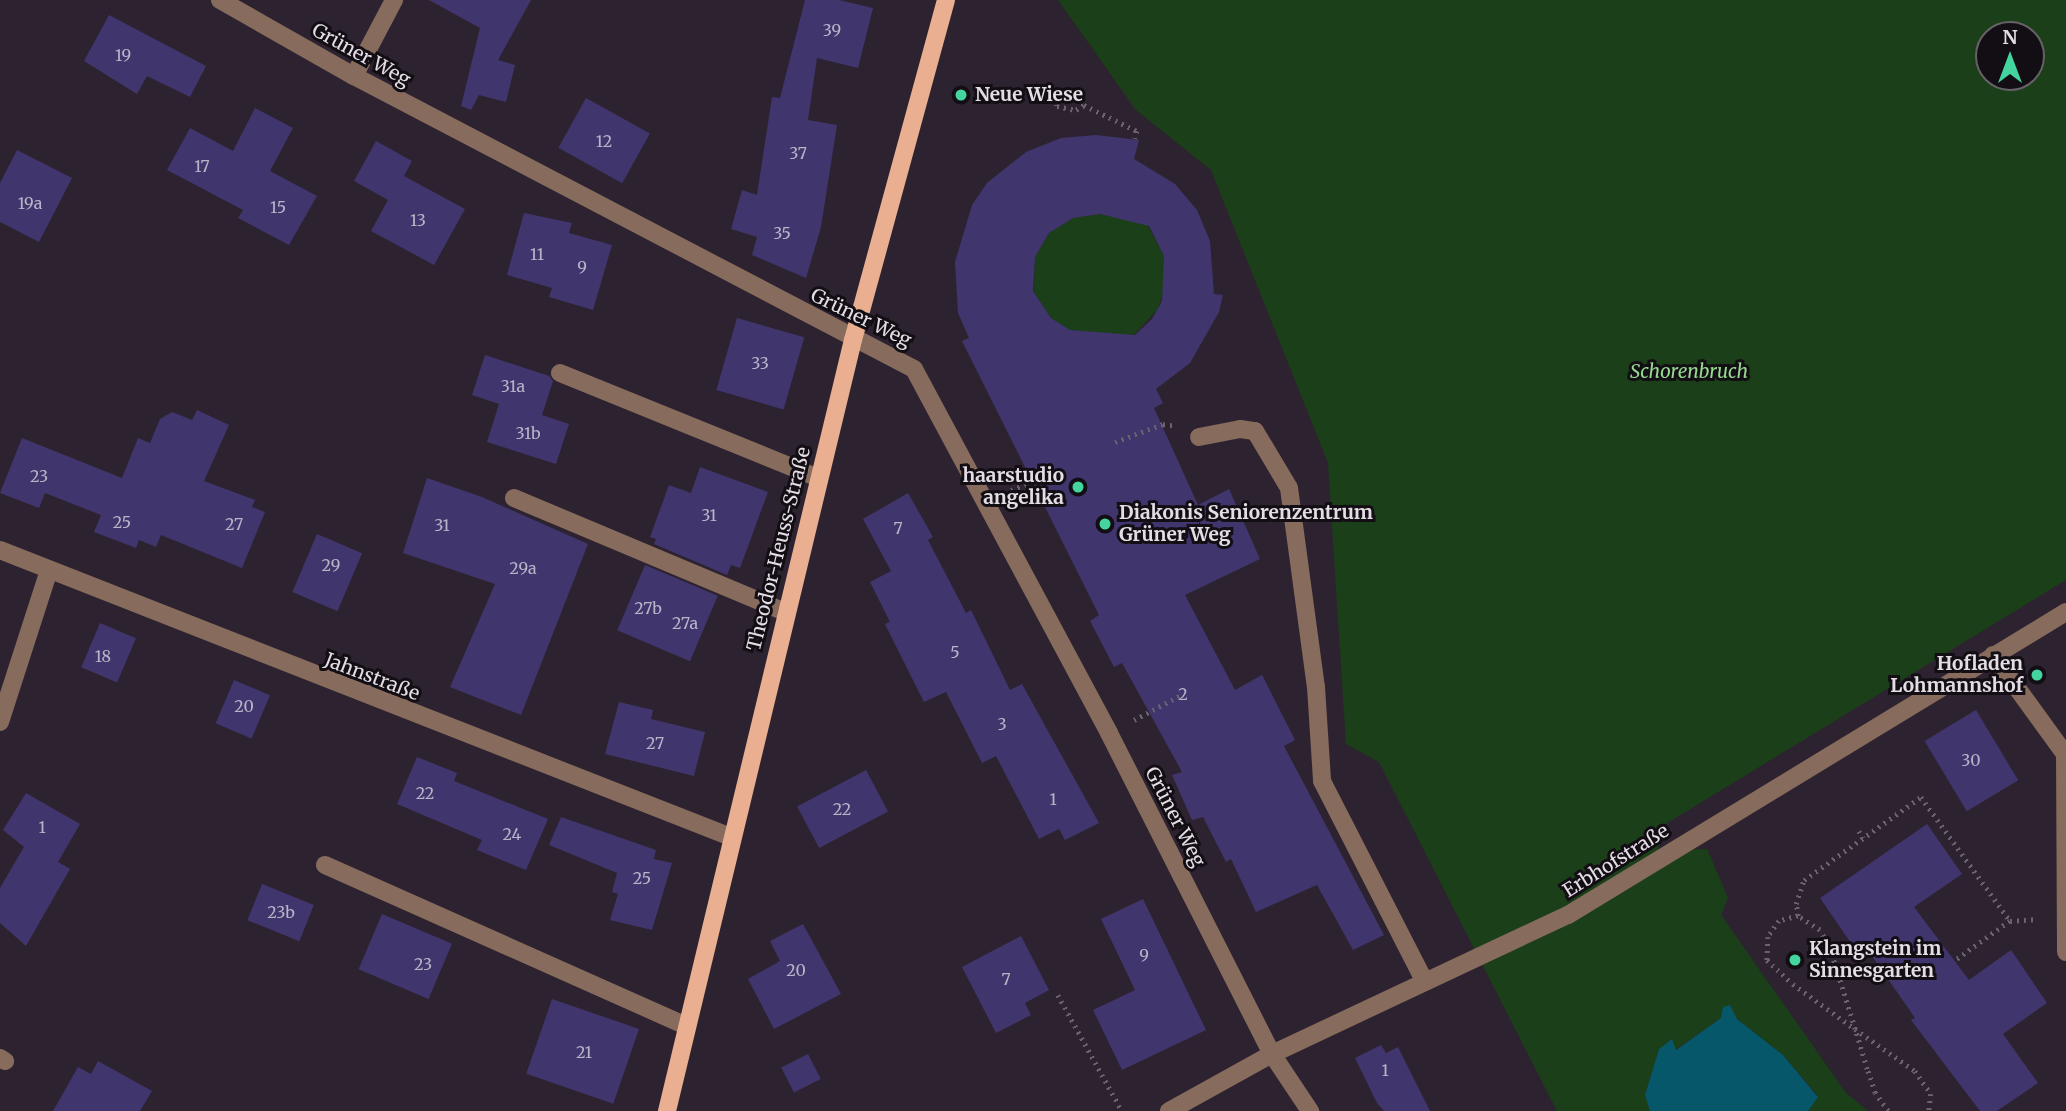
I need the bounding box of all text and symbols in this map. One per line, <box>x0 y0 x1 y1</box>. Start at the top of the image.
street label: Grüner Weg <box>308 19 414 91</box>
house number: 39 <box>823 20 841 40</box>
north arrow <box>1975 21 2045 91</box>
text: N <box>2002 25 2018 49</box>
house number: 19 <box>115 45 131 65</box>
place label: Neue Wiese <box>975 84 1083 106</box>
marker: Neue Wiese <box>953 87 969 103</box>
house number: 12 <box>596 131 612 151</box>
house number: 37 <box>789 143 807 163</box>
house number: 17 <box>194 156 210 176</box>
house number: 19a <box>18 193 42 213</box>
house number: 15 <box>270 197 286 217</box>
house number: 13 <box>410 210 426 230</box>
house number: 35 <box>773 223 791 243</box>
house number: 11 <box>530 244 544 264</box>
house number: 9 <box>577 257 587 277</box>
street label: Grüner Weg <box>807 284 915 352</box>
house number: 33 <box>751 353 769 373</box>
park label: Schorenbruch <box>1630 361 1748 383</box>
house number: 31a <box>501 376 525 396</box>
house number: 31b <box>516 423 540 443</box>
street label: Theodor-Heuss-Straße <box>743 445 815 653</box>
place label: haarstudio angelika <box>962 465 1064 509</box>
house number: 23 <box>30 466 48 486</box>
marker: haarstudio angelika <box>1070 479 1086 495</box>
place label: Diakonis Seniorenzentrum Grüner Weg <box>1119 502 1373 546</box>
house number: 31 <box>701 505 717 525</box>
house number: 25 <box>113 512 131 532</box>
house number: 27 <box>225 514 243 534</box>
house number: 31 <box>434 515 450 535</box>
marker: Diakonis Seniorenzentrum Grüner Weg <box>1097 516 1113 532</box>
house number: 7 <box>893 518 903 538</box>
house number: 29 <box>322 555 340 575</box>
house number: 29a <box>509 558 537 578</box>
house number: 27b <box>634 598 662 618</box>
house number: 27a <box>672 613 698 633</box>
house number: 5 <box>950 642 960 662</box>
house number: 18 <box>95 646 111 666</box>
street label: Jahnstraße <box>321 648 423 706</box>
place label: Hofladen Lohmannshof <box>1890 653 2023 697</box>
marker: Hofladen Lohmannshof <box>2029 667 2045 683</box>
house number: 2 <box>1178 684 1188 704</box>
house number: 20 <box>234 696 254 716</box>
house number: 3 <box>997 714 1007 734</box>
house number: 27 <box>646 733 664 753</box>
house number: 30 <box>1961 750 1981 770</box>
street label: Grüner Weg <box>1140 763 1210 871</box>
house number: 22 <box>416 783 434 803</box>
house number: 1 <box>1049 789 1057 809</box>
house number: 22 <box>833 799 851 819</box>
house number: 1 <box>38 817 46 837</box>
street label: Erbhofstraße <box>1559 820 1673 902</box>
house number: 24 <box>503 824 521 844</box>
house number: 25 <box>633 868 651 888</box>
house number: 23b <box>267 902 295 922</box>
place label: Klangstein im Sinnesgarten <box>1809 938 1941 982</box>
house number: 9 <box>1139 945 1149 965</box>
marker: Klangstein im Sinnesgarten <box>1787 952 1803 968</box>
house number: 23 <box>414 954 432 974</box>
house number: 20 <box>786 960 806 980</box>
house number: 7 <box>1001 969 1011 989</box>
house number: 21 <box>576 1042 592 1062</box>
house number: 1 <box>1381 1060 1389 1080</box>

